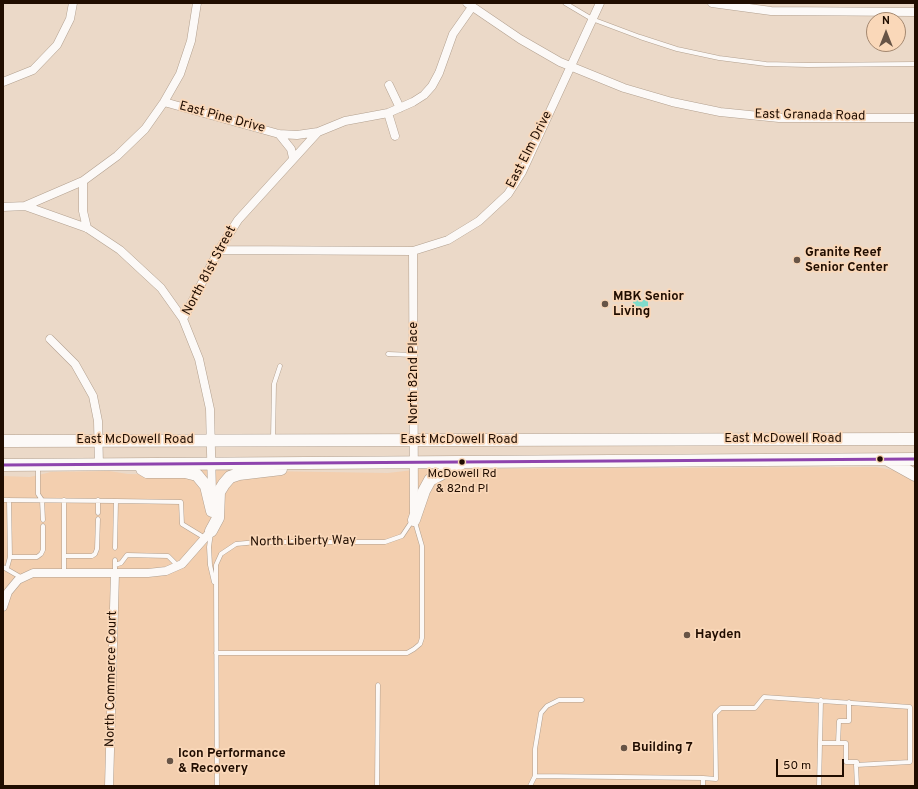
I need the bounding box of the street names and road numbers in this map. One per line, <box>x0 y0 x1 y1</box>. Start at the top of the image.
street label: East Pine Drive <box>177 99 267 137</box>
street label: East Granada Road <box>754 107 866 125</box>
street label: East Elm Drive <box>504 109 556 191</box>
street label: North 81st Street <box>180 224 240 318</box>
street label: North 82nd Place <box>406 322 422 424</box>
street label: East McDowell Road <box>724 431 842 447</box>
street label: East McDowell Road <box>76 432 194 448</box>
street label: East McDowell Road <box>400 432 518 448</box>
street label: North Liberty Way <box>250 533 356 551</box>
street label: North Commerce Court <box>103 611 121 747</box>

